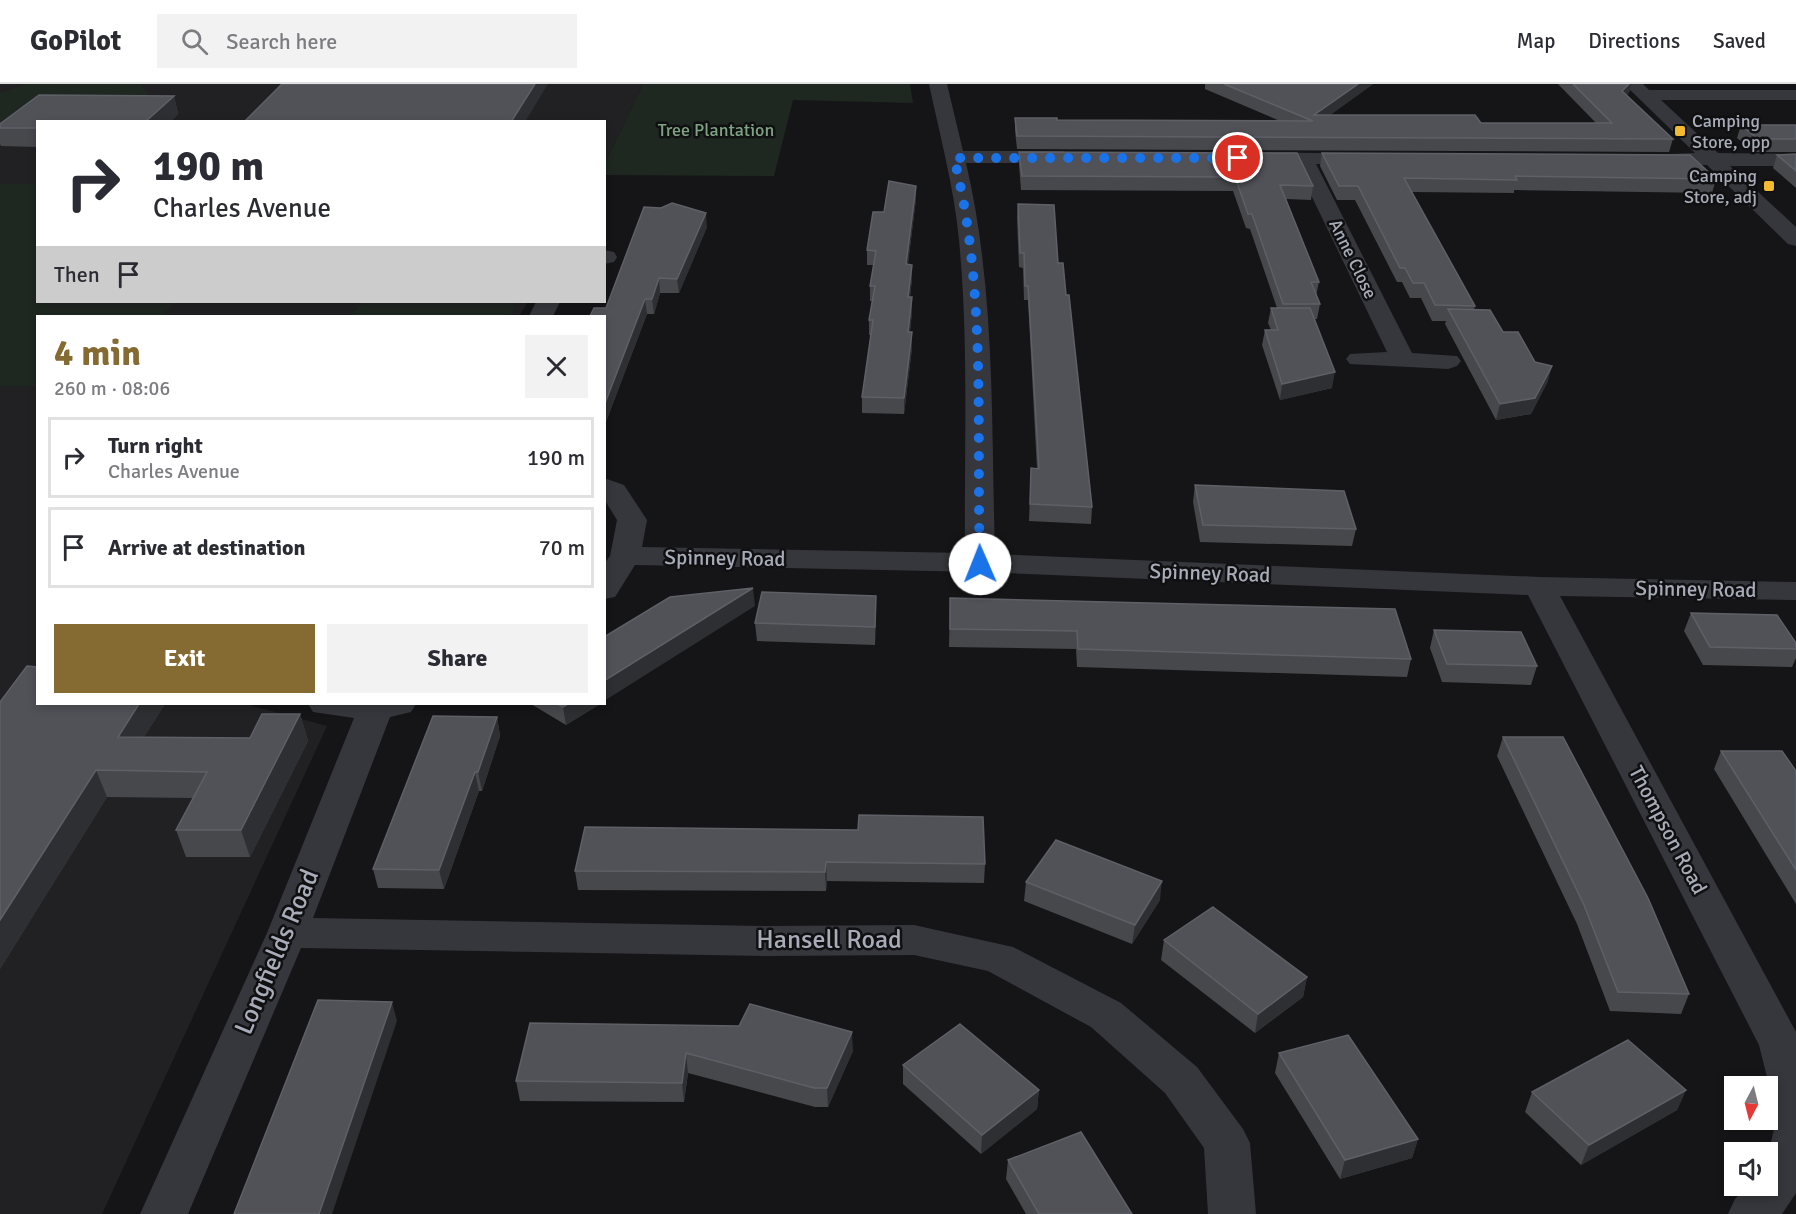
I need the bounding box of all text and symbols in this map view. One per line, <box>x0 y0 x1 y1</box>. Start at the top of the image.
search box <box>157 14 577 68</box>
text: GoPilot <box>30 24 121 58</box>
icon: search <box>178 25 211 58</box>
text: Search here <box>226 28 337 55</box>
text: Map <box>1517 28 1555 54</box>
text: Directions <box>1588 28 1680 54</box>
text: Saved <box>1713 28 1766 54</box>
place label: Camping Store, opp <box>1692 110 1770 153</box>
park label: Tree Plantation <box>658 119 774 141</box>
marker: Camping Store, opp <box>1673 124 1687 138</box>
pin <box>1212 132 1263 183</box>
text: 190 m <box>153 141 264 192</box>
icon: arrive <box>1221 141 1254 174</box>
icon: right <box>54 144 132 222</box>
place label: Camping Store, adj <box>1684 165 1757 208</box>
marker: Camping Store, adj <box>1762 179 1776 193</box>
text: Charles Avenue <box>153 192 331 225</box>
street label: Anne Close <box>1324 216 1382 302</box>
icon: arrive <box>112 258 145 291</box>
text: Then <box>54 261 100 288</box>
text: 4 min <box>54 331 141 376</box>
button: close <box>525 335 588 398</box>
text: 260 m · 08:06 <box>54 376 170 401</box>
text: Turn right <box>108 432 203 459</box>
icon: right <box>57 441 90 474</box>
text: 190 m <box>527 444 585 471</box>
text: Charles Avenue <box>108 459 240 484</box>
icon: arrive <box>57 531 90 564</box>
position arrow <box>948 532 1012 596</box>
text: Arrive at destination <box>108 534 305 561</box>
text: 70 m <box>539 534 585 561</box>
street label: Spinney Road <box>664 544 786 572</box>
street label: Spinney Road <box>1149 558 1271 588</box>
street label: Spinney Road <box>1635 575 1757 603</box>
button: Exit <box>54 624 315 693</box>
button: Share <box>327 624 588 693</box>
street label: Thompson Road <box>1623 761 1713 899</box>
street label: Longfields Road <box>228 865 326 1039</box>
street label: Hansell Road <box>756 924 902 956</box>
north arrow <box>1724 1076 1778 1130</box>
map controls <box>1724 1076 1778 1196</box>
button: sound <box>1724 1142 1778 1196</box>

